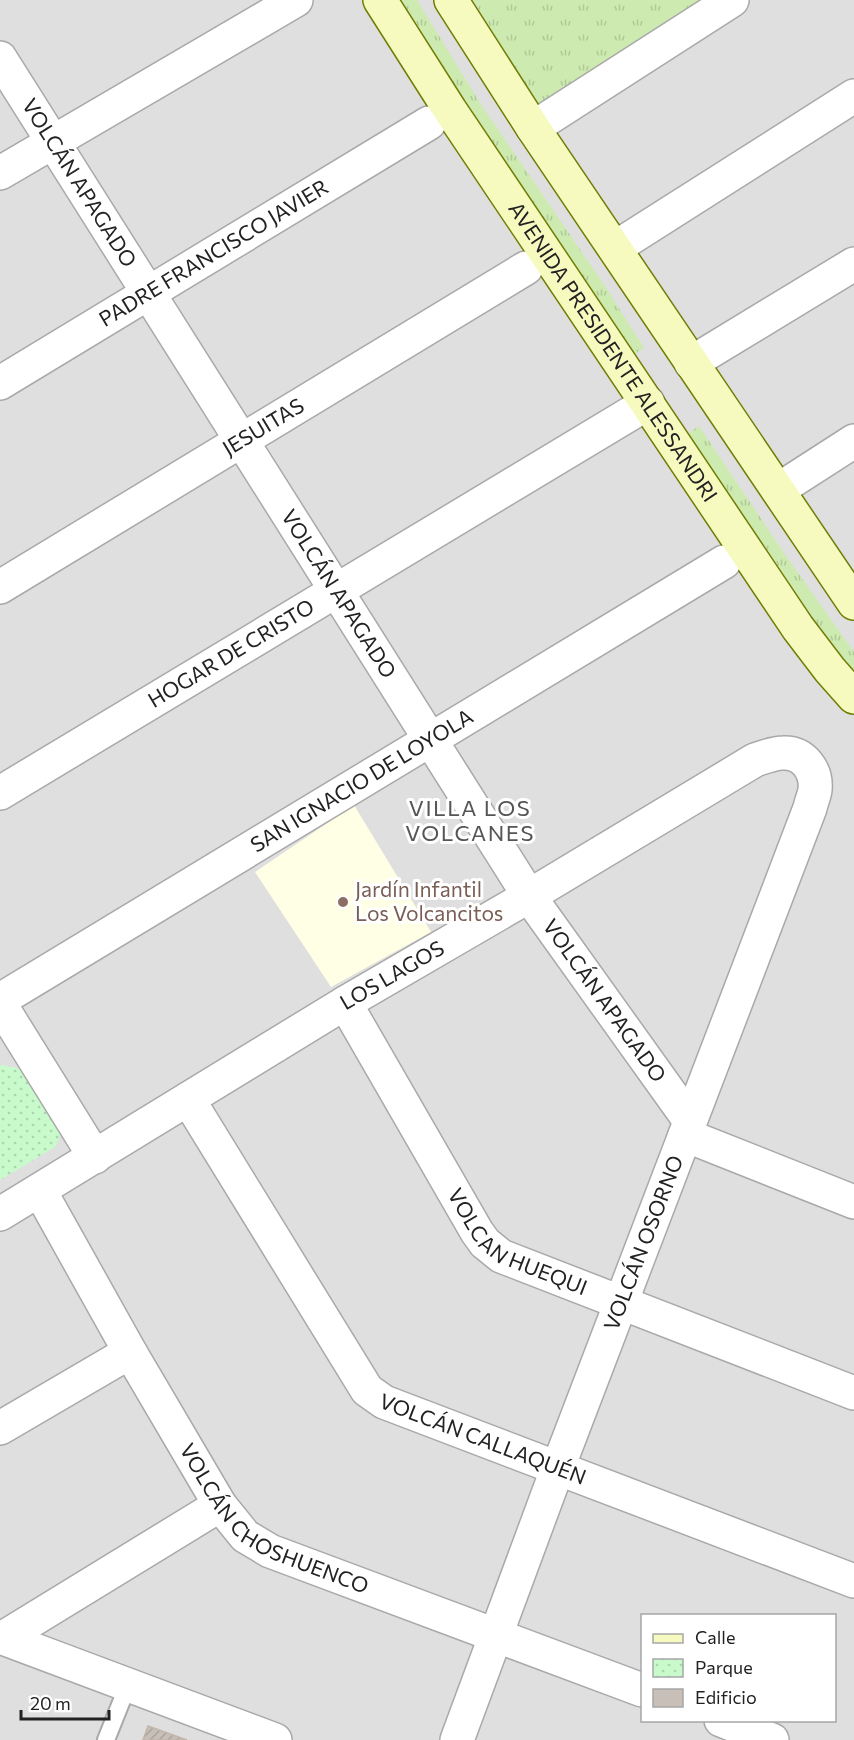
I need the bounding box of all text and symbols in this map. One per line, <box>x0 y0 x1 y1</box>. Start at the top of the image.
street label: VOLCÁN APAGADO <box>18 93 143 271</box>
street label: PADRE FRANCISCO JAVIER <box>94 173 332 331</box>
street label: AVENIDA PRESIDENTE ALESSANDRI <box>504 196 724 506</box>
street label: JESUITAS <box>217 392 308 460</box>
street label: VOLCÁN APAGADO <box>277 504 402 682</box>
street label: HOGAR DE CRISTO <box>143 593 318 712</box>
street label: SAN IGNACIO DE LOYOLA <box>245 703 477 857</box>
district label: VILLA LOS VOLCANES <box>405 794 535 846</box>
place label: Jardín Infantil Los Volcancitos <box>355 876 503 925</box>
marker: Jardín Infantil Los Volcancitos <box>336 895 350 909</box>
street label: VOLCÁN APAGADO <box>539 914 672 1086</box>
street label: LOS LAGOS <box>335 934 448 1014</box>
street label: VOLCÁN OSORNO <box>598 1152 687 1333</box>
street label: VOLCAN HUEQUI <box>443 1183 591 1299</box>
street label: VOLCÁN CALLAQUÉN <box>376 1387 590 1489</box>
street label: VOLCÁN CHOSHUENCO <box>176 1438 372 1598</box>
legend <box>641 1614 836 1722</box>
text: Calle <box>695 1626 735 1648</box>
text: Parque <box>695 1656 753 1678</box>
scale bar <box>21 1683 110 1721</box>
text: Edificio <box>695 1686 757 1708</box>
text: 20 m <box>30 1692 71 1714</box>

